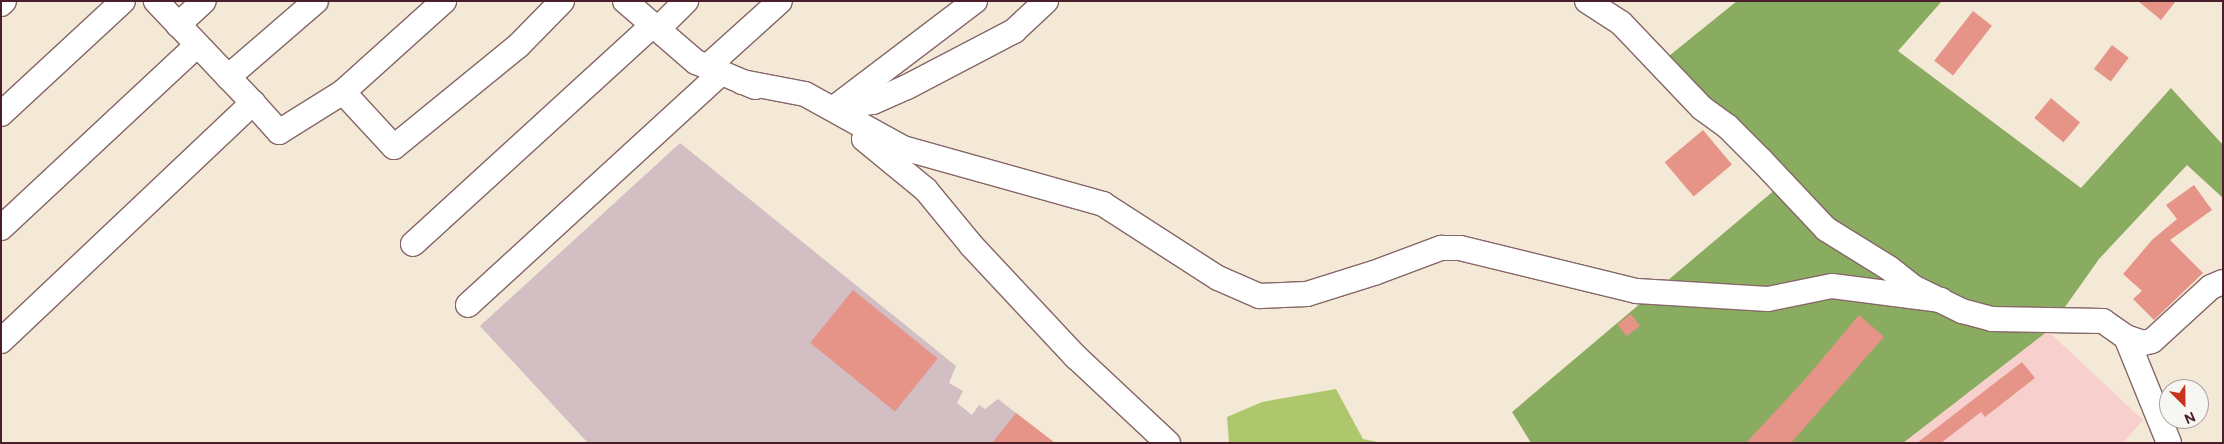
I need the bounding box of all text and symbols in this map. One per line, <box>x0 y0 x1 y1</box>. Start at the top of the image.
north arrow <box>2159 379 2209 429</box>
text: N <box>2182 407 2198 427</box>

